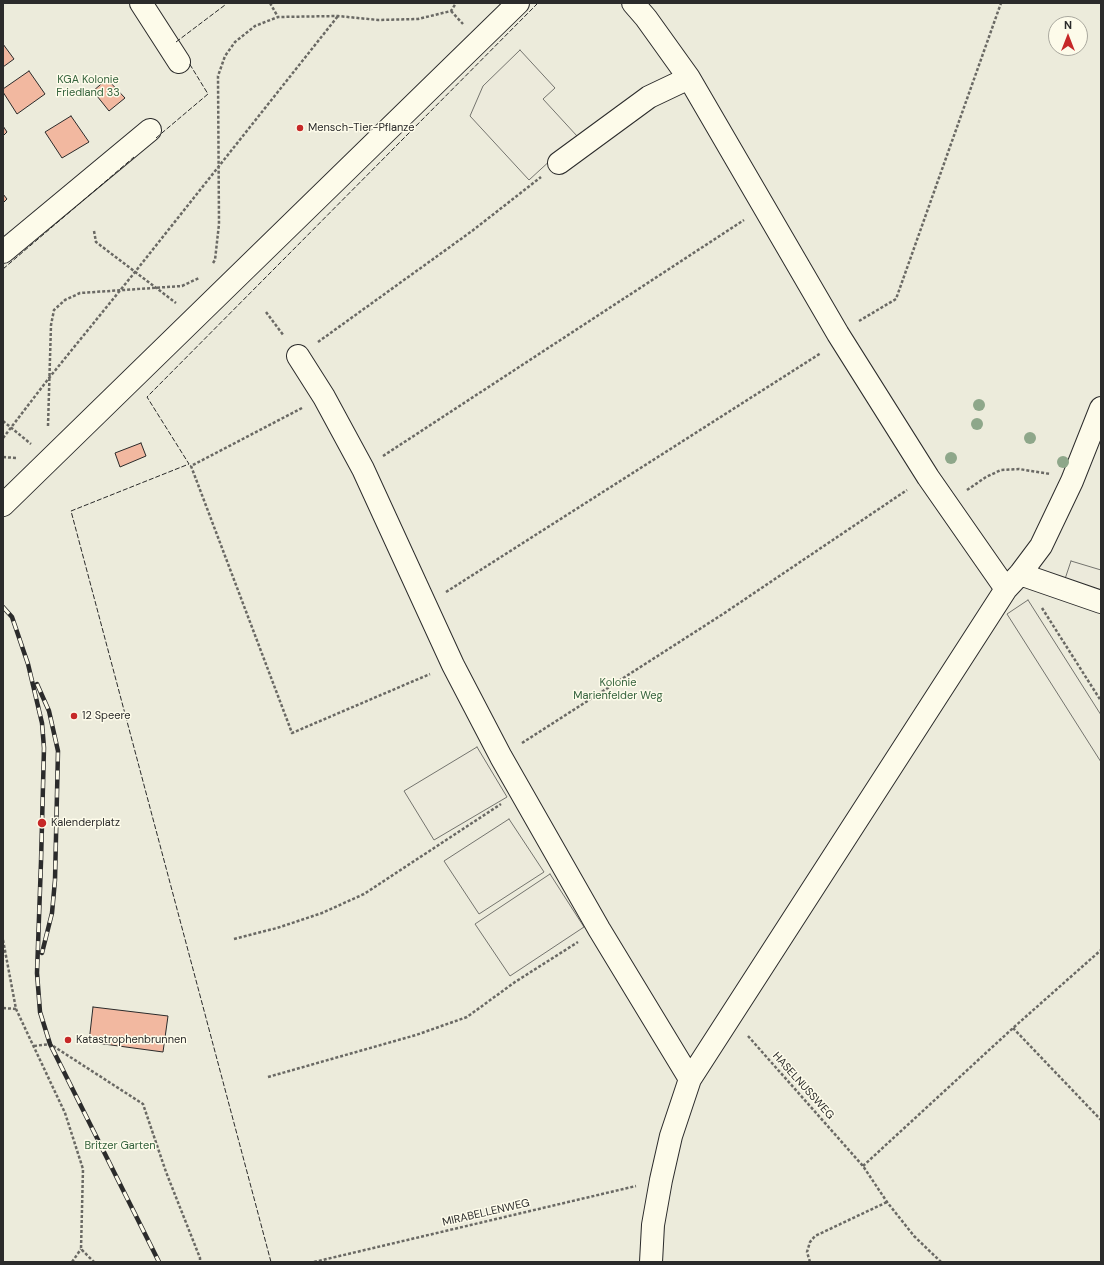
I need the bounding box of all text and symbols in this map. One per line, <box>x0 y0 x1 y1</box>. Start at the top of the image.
north arrow <box>1048 16 1088 56</box>
text: N <box>1064 18 1072 32</box>
park label: KGA Kolonie Friedland 33 <box>56 73 120 99</box>
place label: Mensch-Tier-Pflanze <box>308 121 415 135</box>
marker: Mensch-Tier-Pflanze <box>295 123 305 133</box>
park label: Kolonie Marienfelder Weg <box>573 676 663 702</box>
place label: 12 Speere <box>82 709 131 723</box>
marker: 12 Speere <box>69 711 79 721</box>
place label: Kalenderplatz <box>51 816 120 830</box>
marker: Kalenderplatz <box>36 817 48 829</box>
place label: Katastrophenbrunnen <box>76 1033 187 1047</box>
marker: Katastrophenbrunnen <box>63 1035 73 1045</box>
street label: HASELNUSSWEG <box>769 1050 837 1122</box>
park label: Britzer Garten <box>84 1139 156 1153</box>
street label: MIRABELLENWEG <box>441 1197 531 1229</box>

